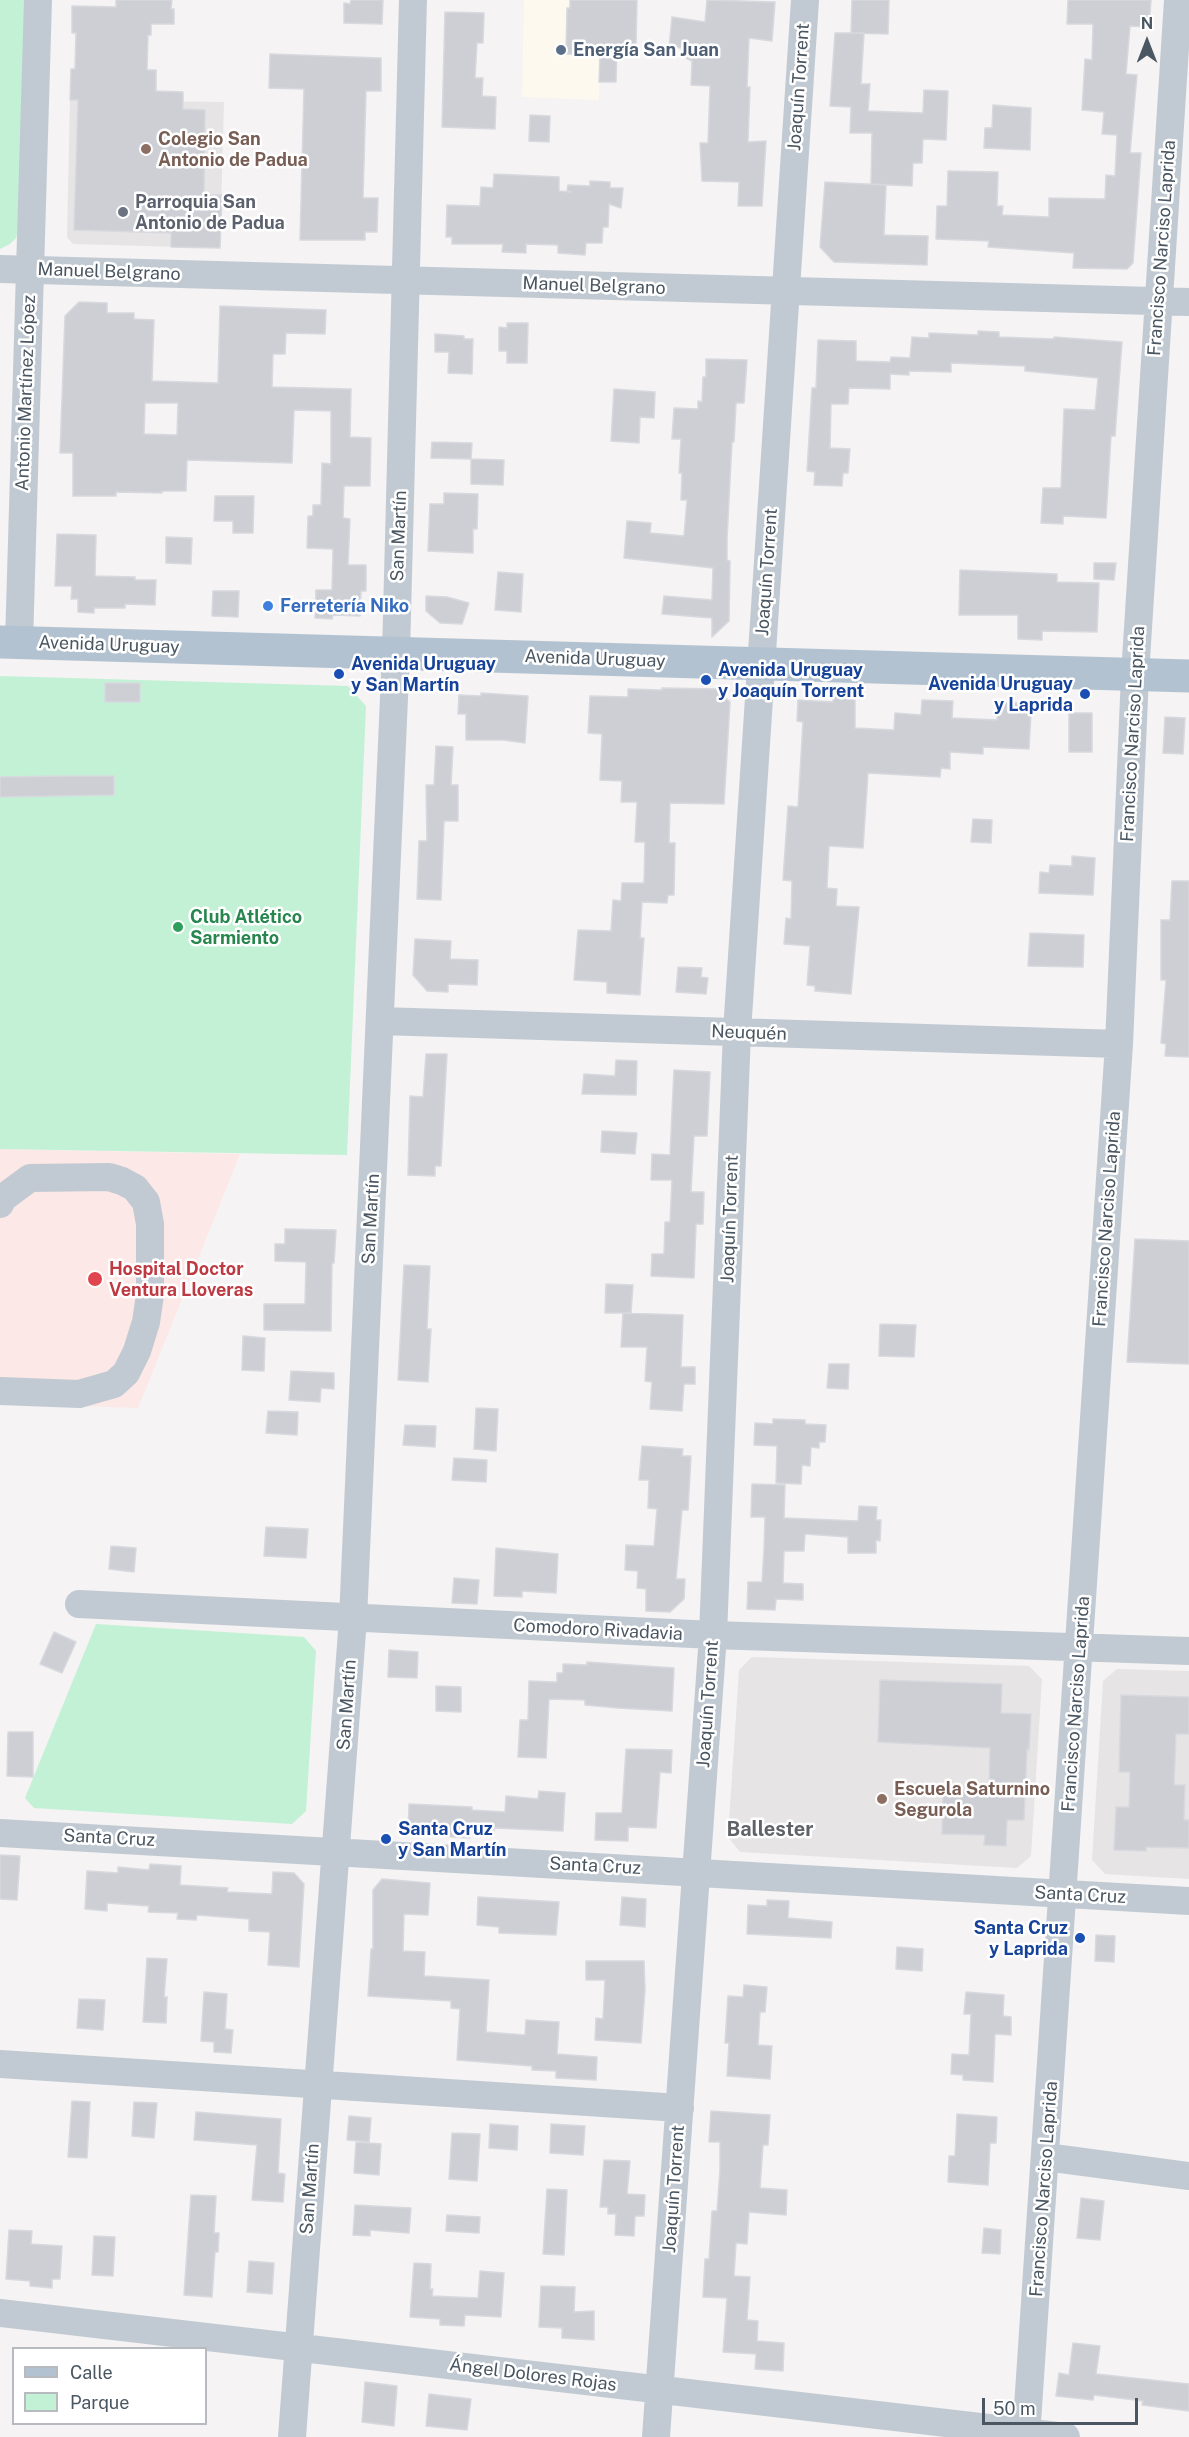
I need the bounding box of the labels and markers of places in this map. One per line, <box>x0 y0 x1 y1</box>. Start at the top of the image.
place label: Energía San Juan <box>573 39 719 61</box>
marker: Energía San Juan <box>554 43 568 57</box>
place label: Colegio San Antonio de Padua <box>158 128 308 170</box>
marker: Colegio San Antonio de Padua <box>139 142 153 156</box>
place label: Parroquia San Antonio de Padua <box>135 191 285 234</box>
marker: Parroquia San Antonio de Padua <box>116 205 130 219</box>
place label: Ferretería Niko <box>280 595 409 617</box>
marker: Ferretería Niko <box>261 599 275 613</box>
place label: Avenida Uruguay y San Martín <box>351 653 496 696</box>
place label: Avenida Uruguay y Joaquín Torrent <box>718 659 864 702</box>
marker: Avenida Uruguay y San Martín <box>332 667 346 681</box>
marker: Avenida Uruguay y Joaquín Torrent <box>699 673 713 687</box>
place label: Avenida Uruguay y Laprida <box>928 673 1073 716</box>
marker: Avenida Uruguay y Laprida <box>1078 687 1092 701</box>
place label: Club Atlético Sarmiento <box>190 906 302 948</box>
marker: Club Atlético Sarmiento <box>171 920 185 934</box>
place label: Hospital Doctor Ventura Lloveras <box>109 1258 253 1300</box>
marker: Hospital Doctor Ventura Lloveras <box>86 1270 104 1288</box>
place label: Escuela Saturnino Segurola <box>894 1778 1050 1820</box>
marker: Escuela Saturnino Segurola <box>875 1792 889 1806</box>
place label: Santa Cruz y San Martín <box>398 1818 506 1860</box>
marker: Santa Cruz y San Martín <box>379 1832 393 1846</box>
place label: Santa Cruz y Laprida <box>973 1917 1068 1960</box>
marker: Santa Cruz y Laprida <box>1073 1931 1087 1945</box>

